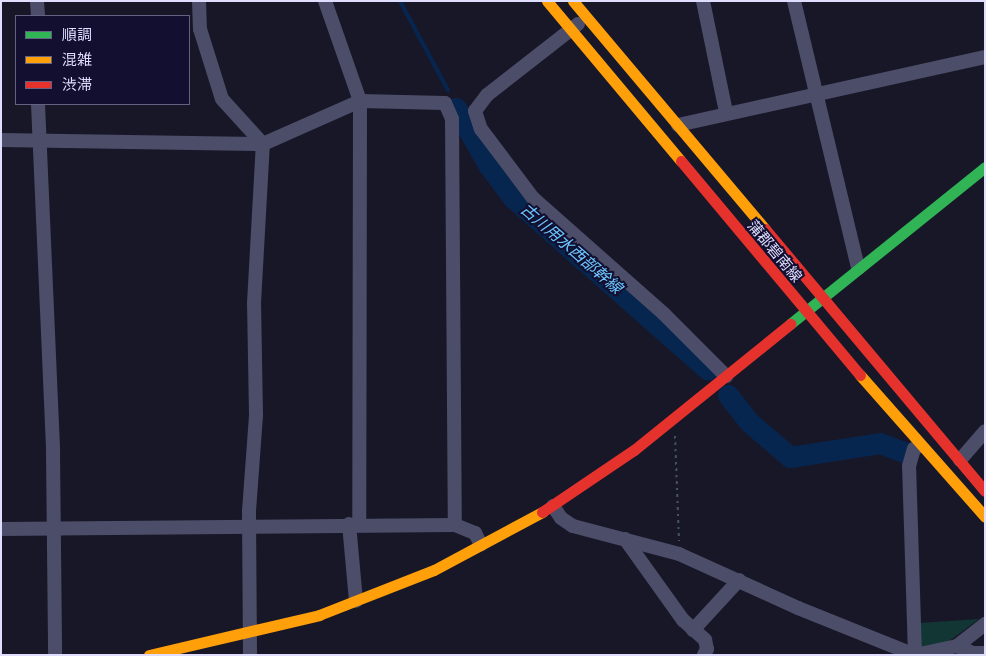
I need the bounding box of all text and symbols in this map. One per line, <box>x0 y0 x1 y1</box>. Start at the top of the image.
legend <box>15 15 190 105</box>
text: 順調 <box>62 24 92 45</box>
text: 混雑 <box>62 49 92 70</box>
text: 渋滞 <box>62 74 92 95</box>
water label: 古川用水西部幹線 <box>516 200 626 298</box>
street label: 蒲郡碧南線 <box>744 216 806 286</box>

